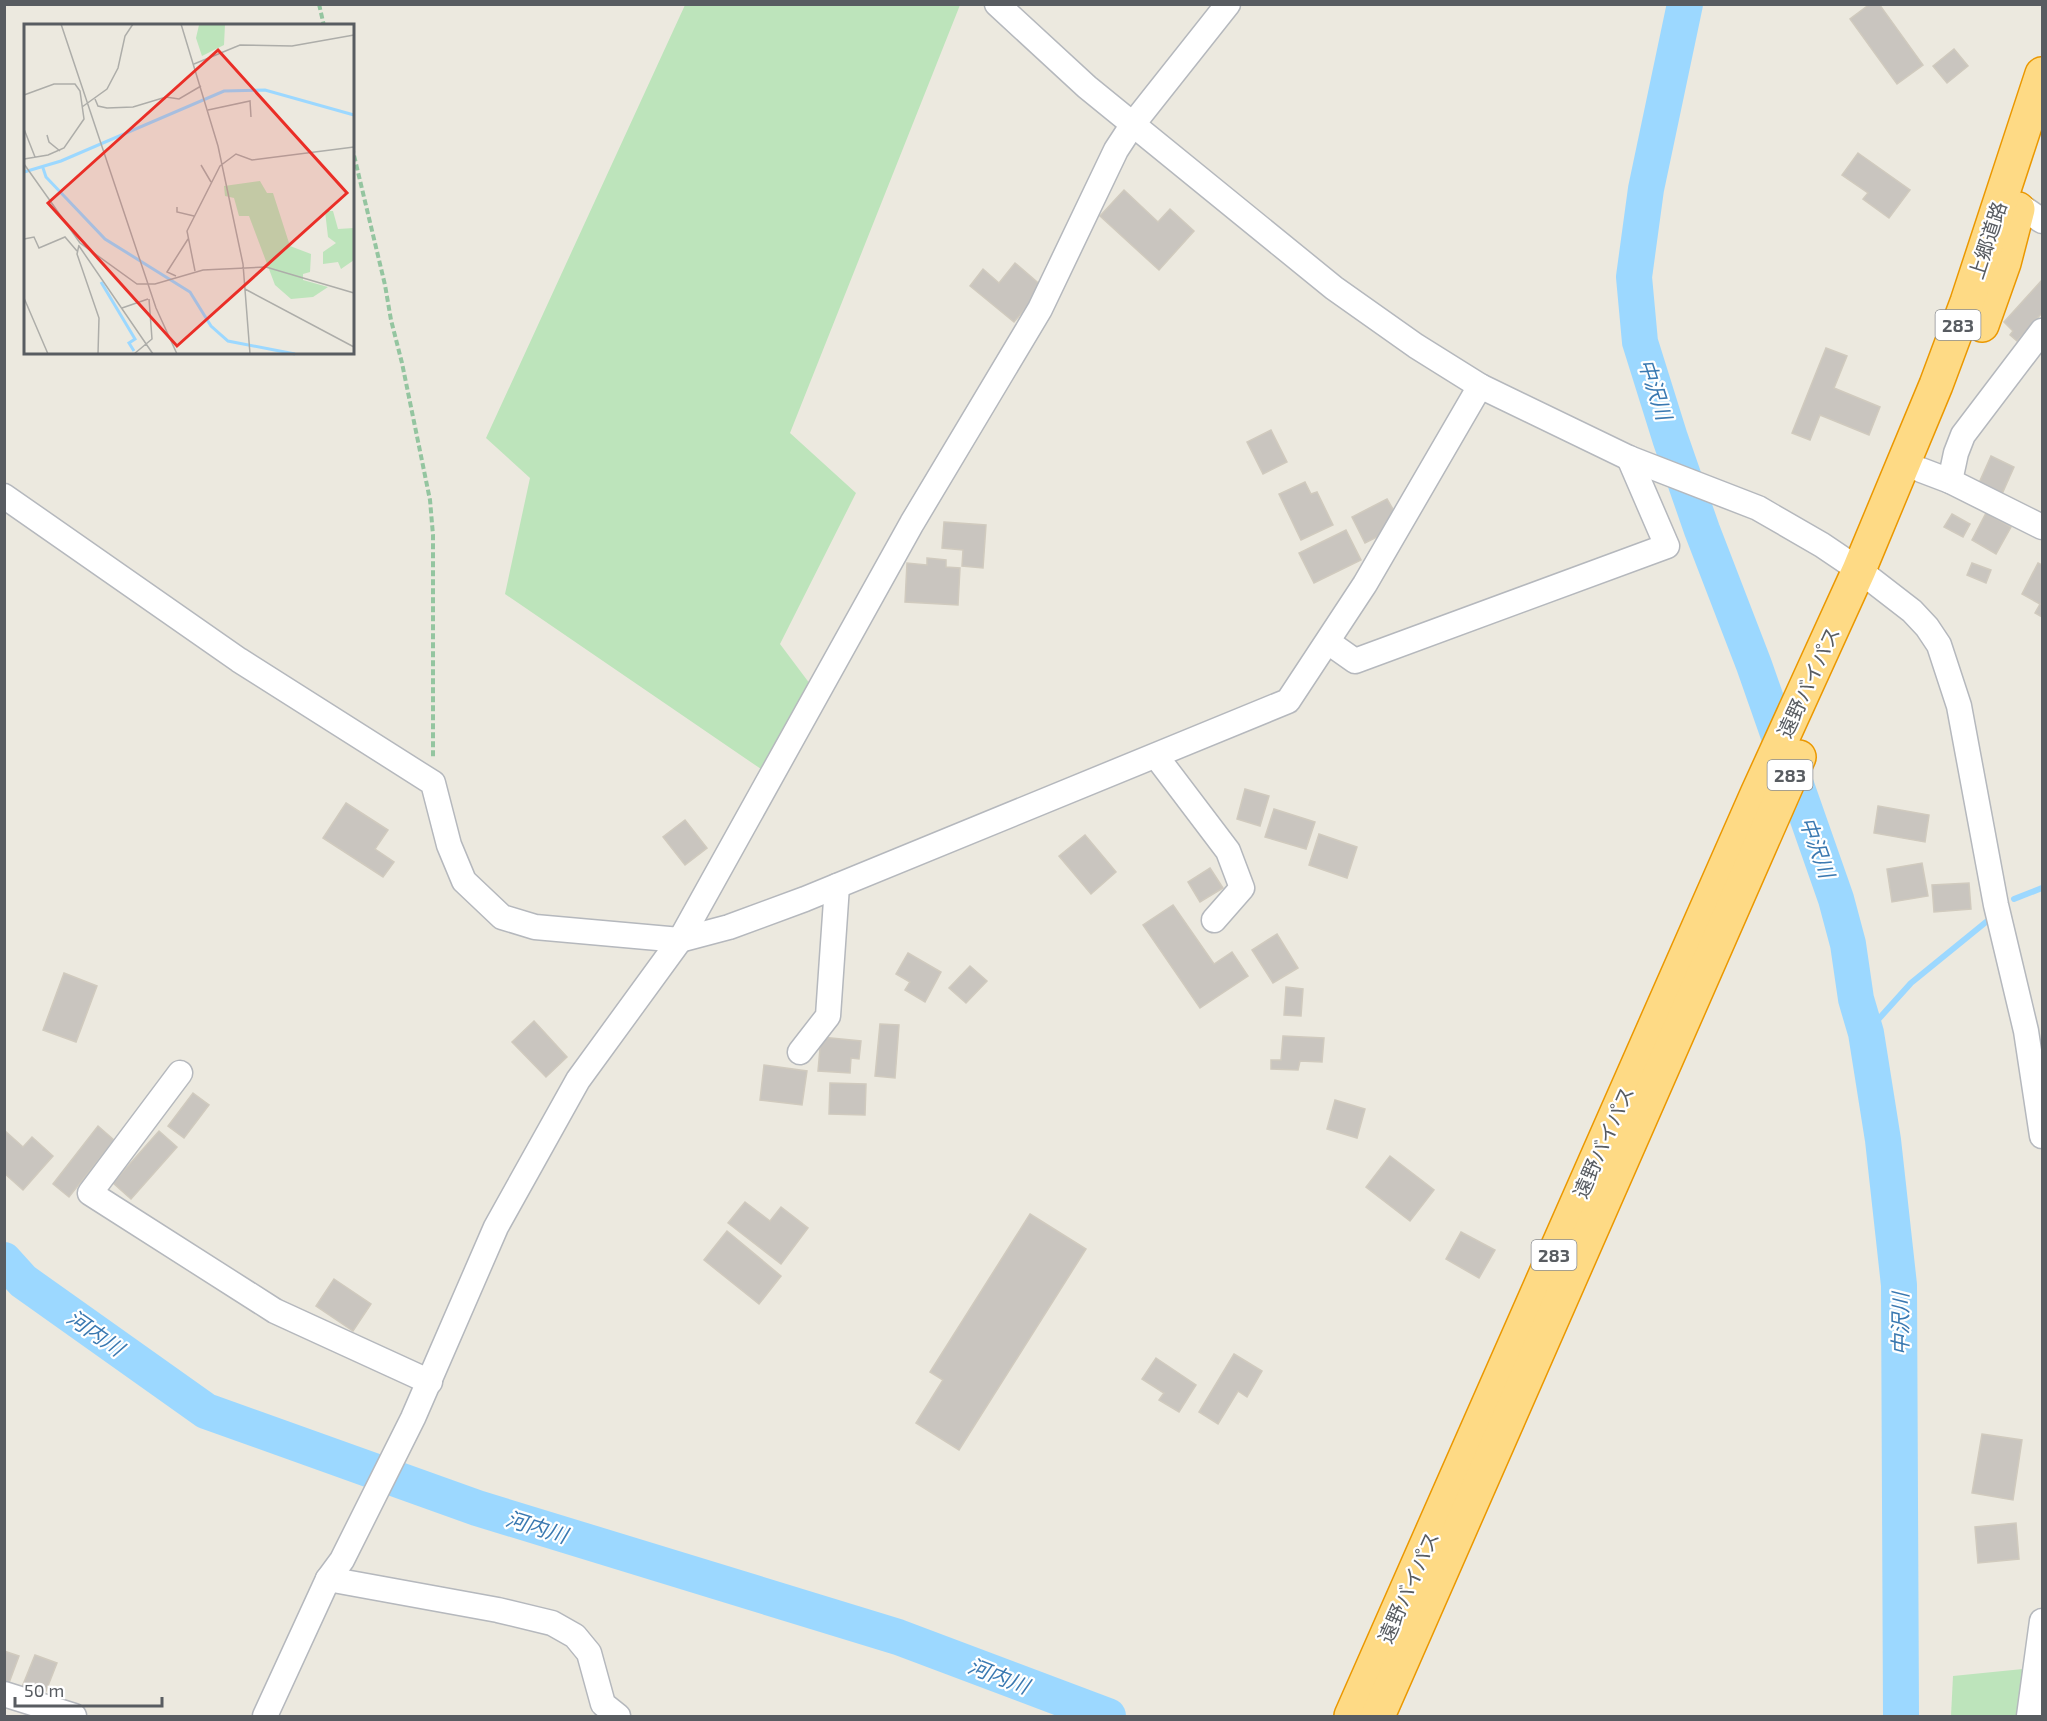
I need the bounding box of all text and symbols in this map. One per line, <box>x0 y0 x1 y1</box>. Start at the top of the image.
inset map <box>24 24 354 354</box>
street label: 上郷道路 <box>1963 198 2011 282</box>
road number: 283 <box>1936 310 1980 340</box>
water label: 中沢川 <box>1634 355 1678 425</box>
street label: 遠野バイパス <box>1772 623 1844 741</box>
road number: 283 <box>1768 760 1812 790</box>
water label: 中沢川 <box>1795 813 1841 883</box>
street label: 遠野バイパス <box>1568 1082 1638 1202</box>
road number: 283 <box>1532 1240 1576 1270</box>
water label: 中沢川 <box>1887 1291 1912 1356</box>
water label: 河内川 <box>63 1304 131 1361</box>
water label: 河内川 <box>503 1505 573 1548</box>
street label: 遠野バイパス <box>1373 1527 1443 1647</box>
water label: 河内川 <box>965 1652 1035 1699</box>
scale bar <box>15 1670 162 1708</box>
text: 50 m <box>24 1679 64 1701</box>

